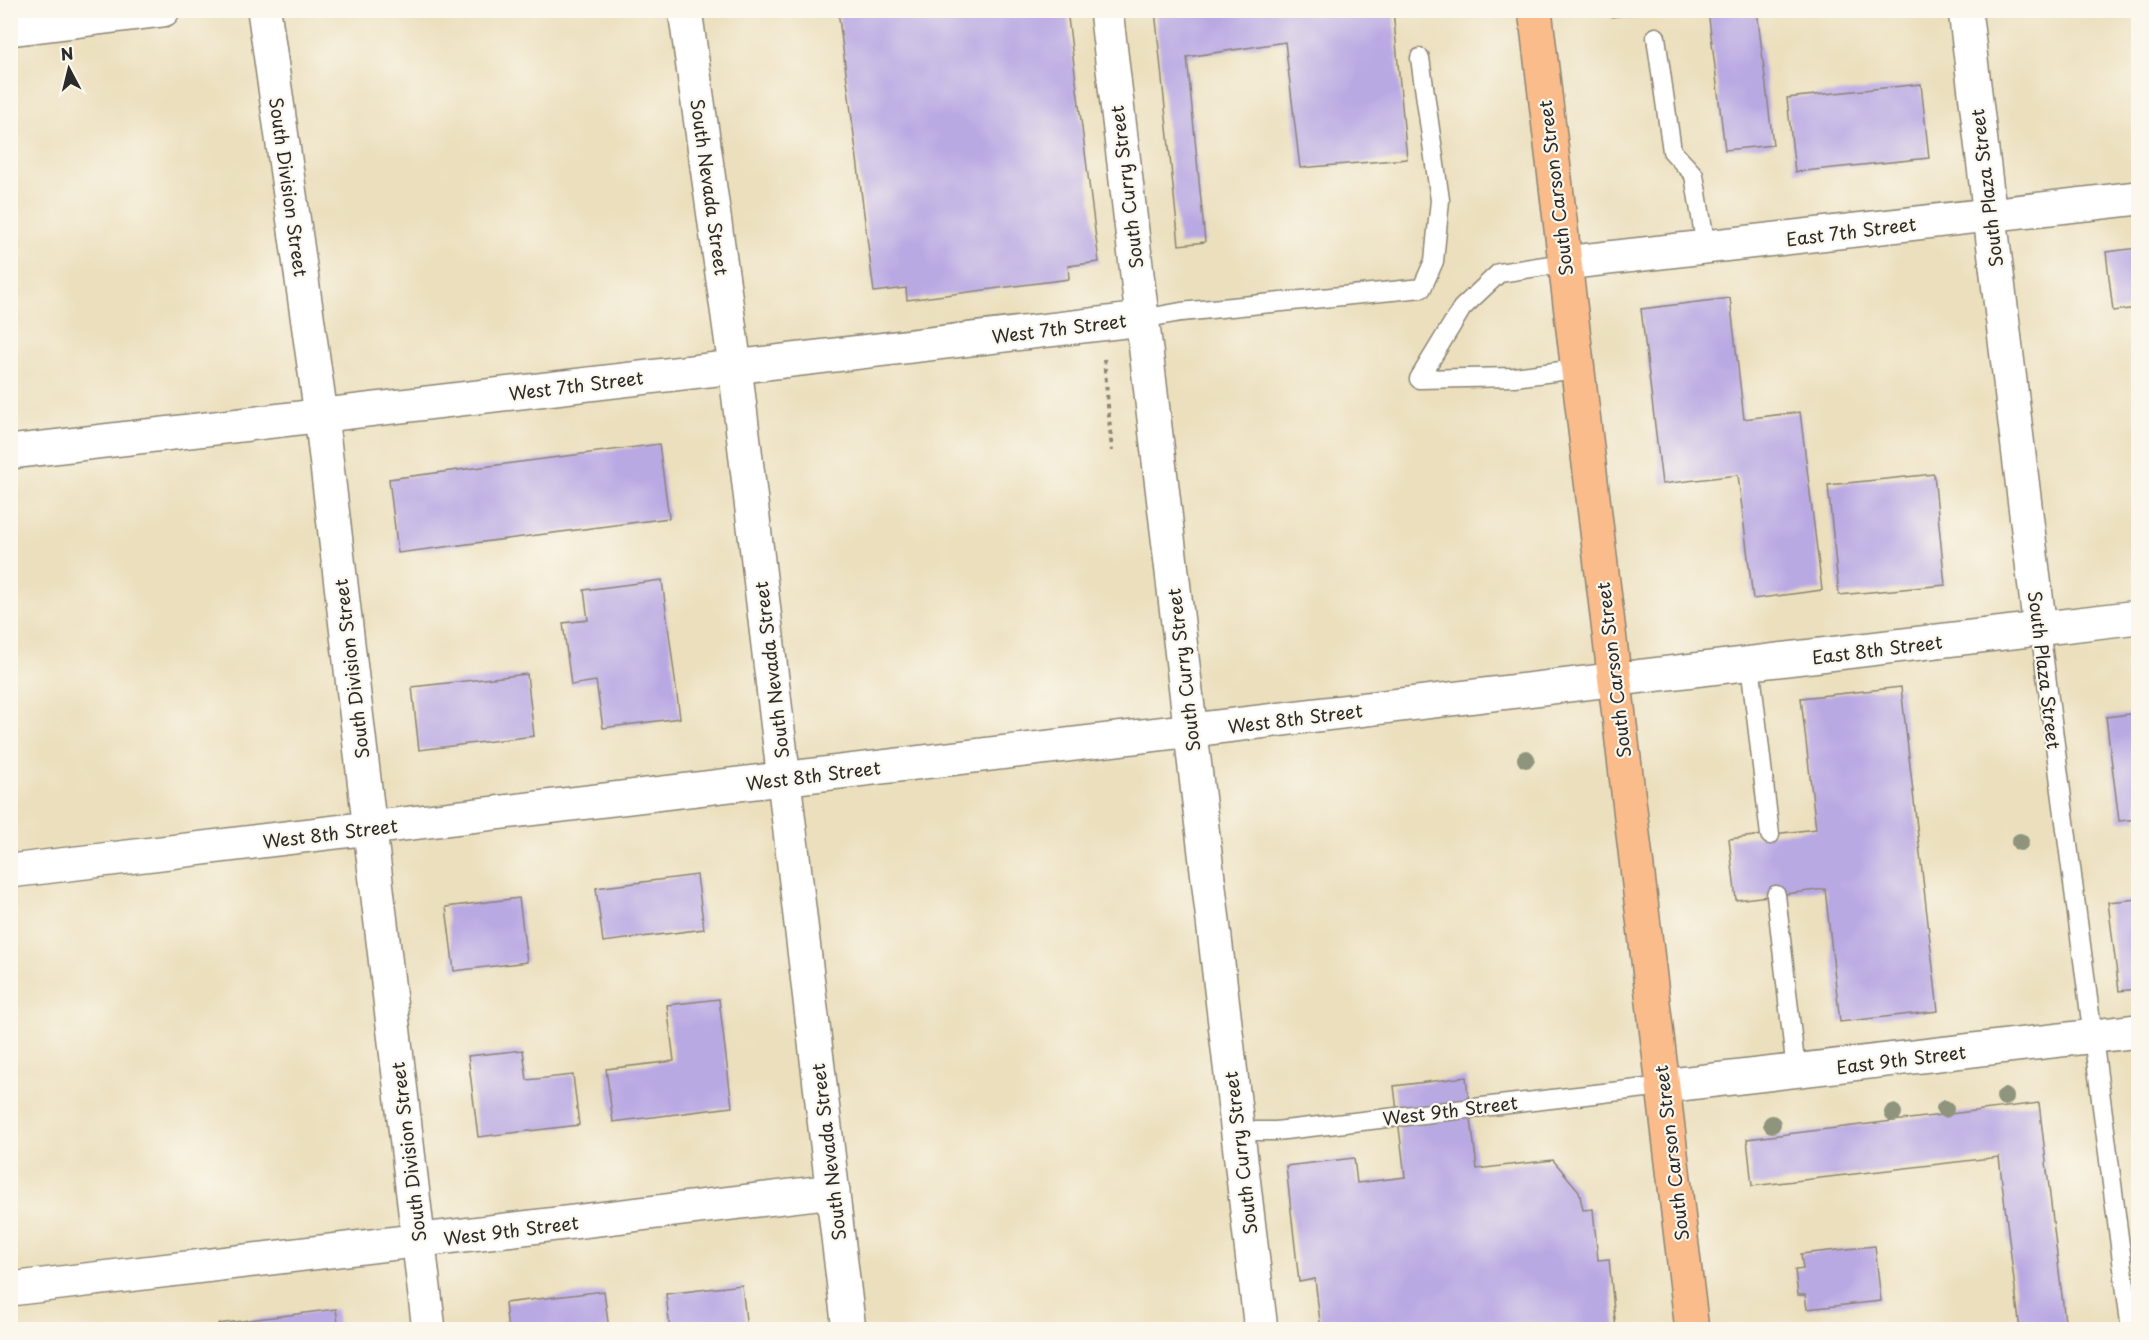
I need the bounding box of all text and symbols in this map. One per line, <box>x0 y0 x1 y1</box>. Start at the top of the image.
north arrow <box>39 39 99 99</box>
text: N <box>59 40 75 66</box>
street label: South Division Street <box>263 96 315 278</box>
street label: South Nevada Street <box>684 97 736 277</box>
street label: South Carson Street <box>1531 99 1579 277</box>
street label: South Curry Street <box>1103 104 1149 270</box>
street label: South Plaza Street <box>1963 107 2009 269</box>
street label: East 7th Street <box>1785 210 1917 252</box>
street label: West 7th Street <box>990 306 1128 350</box>
street label: West 7th Street <box>507 363 645 407</box>
street label: South Division Street <box>327 578 375 760</box>
street label: South Nevada Street <box>747 580 795 760</box>
street label: South Carson Street <box>1589 581 1637 759</box>
street label: South Curry Street <box>1160 587 1206 753</box>
street label: South Plaza Street <box>2022 589 2068 751</box>
street label: East 8th Street <box>1810 628 1944 670</box>
street label: West 8th Street <box>1226 696 1364 740</box>
street label: West 8th Street <box>744 753 882 797</box>
street label: West 8th Street <box>261 811 399 855</box>
street label: East 9th Street <box>1835 1038 1967 1080</box>
street label: South Division Street <box>384 1061 432 1243</box>
street label: South Nevada Street <box>804 1062 852 1242</box>
street label: South Carson Street <box>1647 1064 1695 1242</box>
street label: South Curry Street <box>1217 1070 1263 1236</box>
street label: West 9th Street <box>1381 1088 1519 1132</box>
street label: West 9th Street <box>442 1208 580 1252</box>

